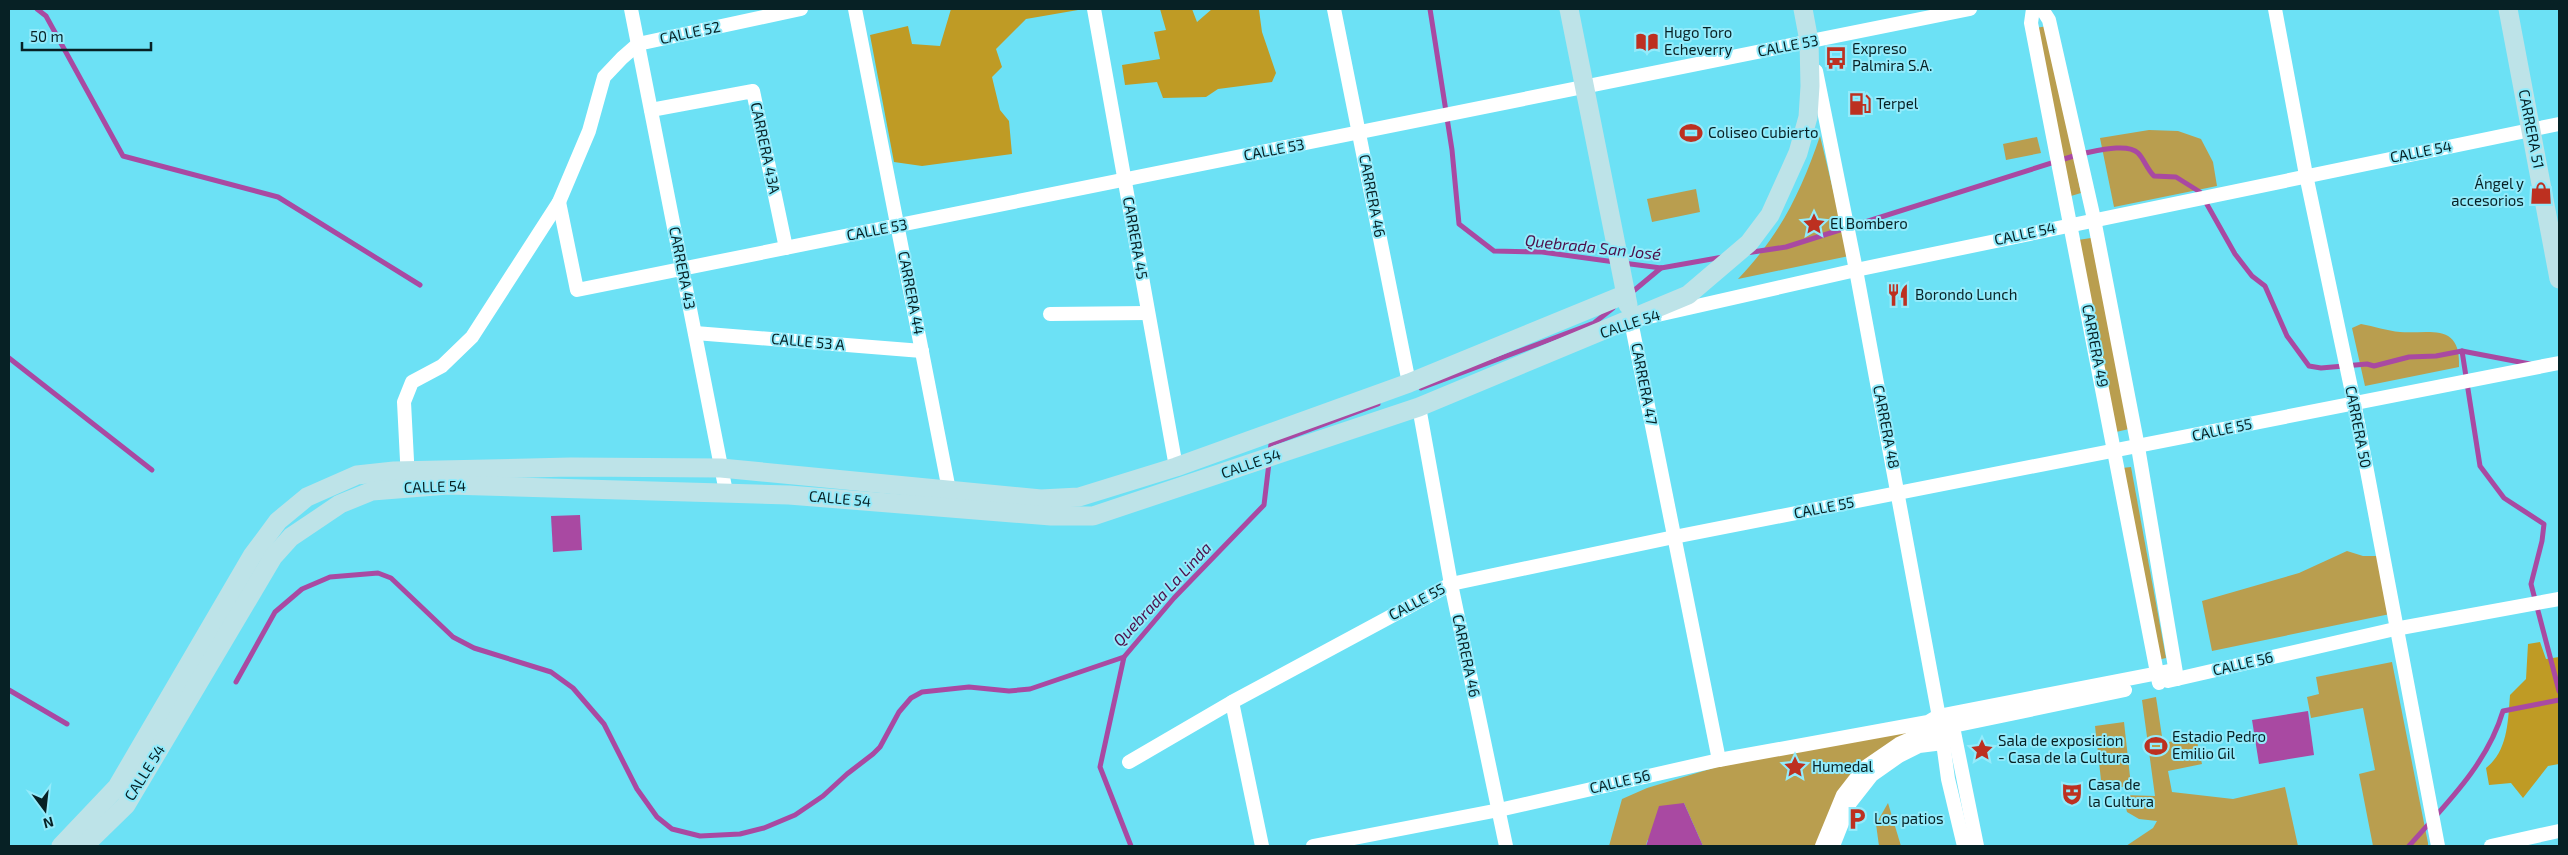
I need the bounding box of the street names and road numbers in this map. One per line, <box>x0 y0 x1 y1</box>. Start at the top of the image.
street label: CALLE 52 <box>658 17 722 47</box>
street label: CALLE 53 <box>1756 30 1820 60</box>
street label: CARRERA 51 <box>2515 88 2548 170</box>
street label: CARRERA 43A <box>747 100 785 196</box>
street label: CALLE 53 <box>1242 134 1306 164</box>
street label: CALLE 54 <box>2389 136 2453 166</box>
street label: CARRERA 46 <box>1356 153 1390 239</box>
street label: CARRERA 45 <box>1120 195 1152 281</box>
street label: CALLE 53 <box>845 214 909 244</box>
street label: CALLE 54 <box>1992 218 2057 248</box>
street label: CARRERA 43 <box>666 225 700 311</box>
street label: CARRERA 44 <box>895 249 929 336</box>
street label: CARRERA 49 <box>2079 303 2113 389</box>
street label: CALLE 54 <box>1597 305 1662 341</box>
street label: CALLE 53 A <box>771 329 846 353</box>
street label: CARRERA 47 <box>1628 341 1662 427</box>
street label: CARRERA 48 <box>1870 383 1904 470</box>
street label: CARRERA 50 <box>2342 384 2376 470</box>
street label: CALLE 55 <box>2190 414 2254 444</box>
street label: CALLE 54 <box>1218 444 1283 482</box>
street label: CALLE 54 <box>404 476 466 496</box>
street label: CALLE 54 <box>808 486 872 510</box>
street label: CALLE 55 <box>1792 492 1856 522</box>
street label: CALLE 55 <box>1385 579 1448 623</box>
street label: CARRERA 46 <box>1449 613 1485 699</box>
street label: CALLE 56 <box>2211 647 2275 679</box>
street label: CALLE 54 <box>120 741 168 804</box>
street label: CALLE 56 <box>1588 765 1652 797</box>

